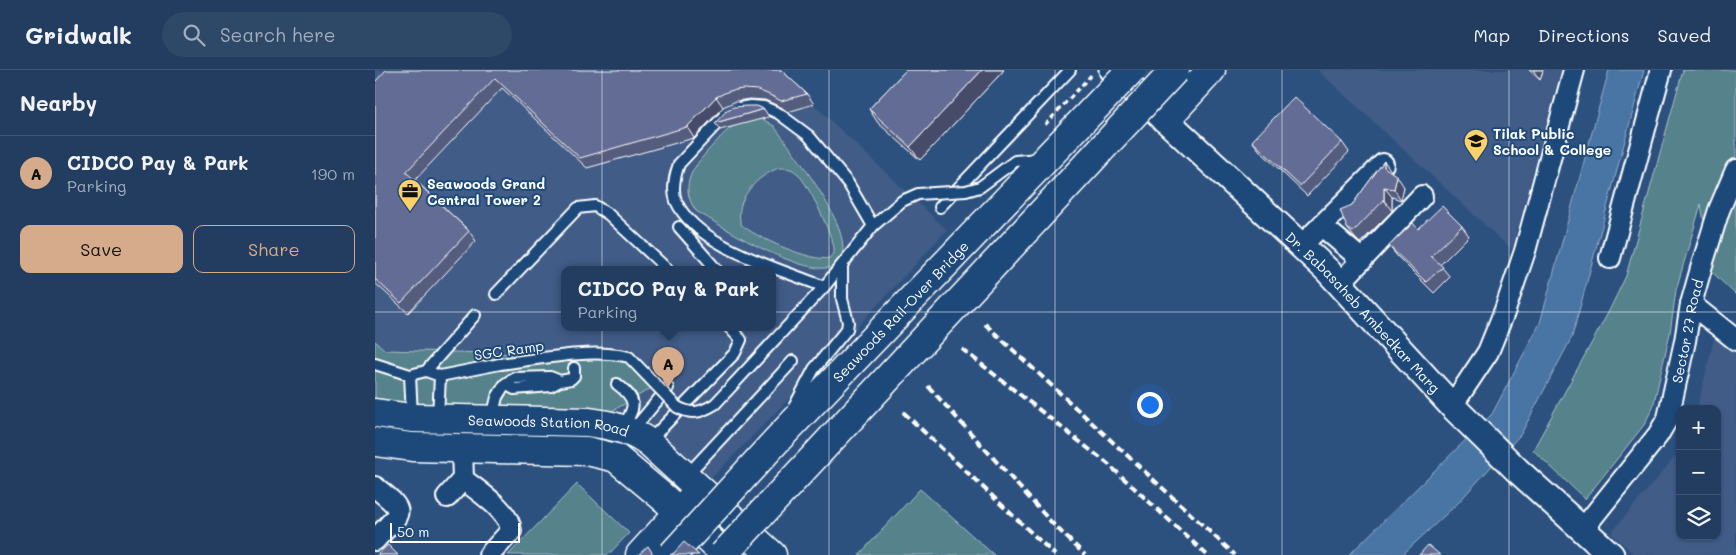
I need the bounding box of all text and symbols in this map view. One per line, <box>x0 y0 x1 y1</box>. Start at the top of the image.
search box <box>162 12 512 57</box>
text: Gridwalk <box>25 19 132 50</box>
icon: search <box>180 21 208 49</box>
text: Search here <box>220 22 336 47</box>
text: Map <box>1473 23 1510 47</box>
text: Directions <box>1538 23 1630 47</box>
text: Saved <box>1658 23 1711 47</box>
text: Nearby <box>20 89 97 116</box>
place label: Tilak Public School & College <box>1493 124 1611 159</box>
school or university icon: Tilak Public School & College <box>1463 128 1489 162</box>
text: CIDCO Pay & Park <box>67 150 248 175</box>
text: A <box>30 163 42 184</box>
text: 190 m <box>311 163 355 184</box>
place label: Seawoods Grand Central Tower 2 <box>427 174 545 209</box>
text: Parking <box>67 175 126 196</box>
office icon: Seawoods Grand Central Tower 2 <box>397 178 423 212</box>
button: Save <box>20 225 183 273</box>
button: Share <box>193 225 355 273</box>
street label: Dr. Babasaheb Ambedkar Marg <box>1282 227 1445 397</box>
street label: Seawoods Rail-Over Bridge <box>828 236 972 386</box>
popup <box>561 266 776 331</box>
text: CIDCO Pay & Park <box>578 276 759 301</box>
street label: Sector 27 Road <box>1667 277 1707 385</box>
text: Parking <box>578 301 637 322</box>
street label: SGC Ramp <box>473 336 545 364</box>
pin: A <box>652 347 684 388</box>
your location <box>1137 392 1163 418</box>
map controls <box>1676 405 1721 540</box>
button: + <box>1676 405 1721 450</box>
street label: Seawoods Station Road <box>468 410 632 440</box>
button: − <box>1676 450 1721 495</box>
button: layers <box>1676 495 1721 540</box>
scale bar <box>390 520 520 543</box>
text: 50 m <box>397 522 429 541</box>

